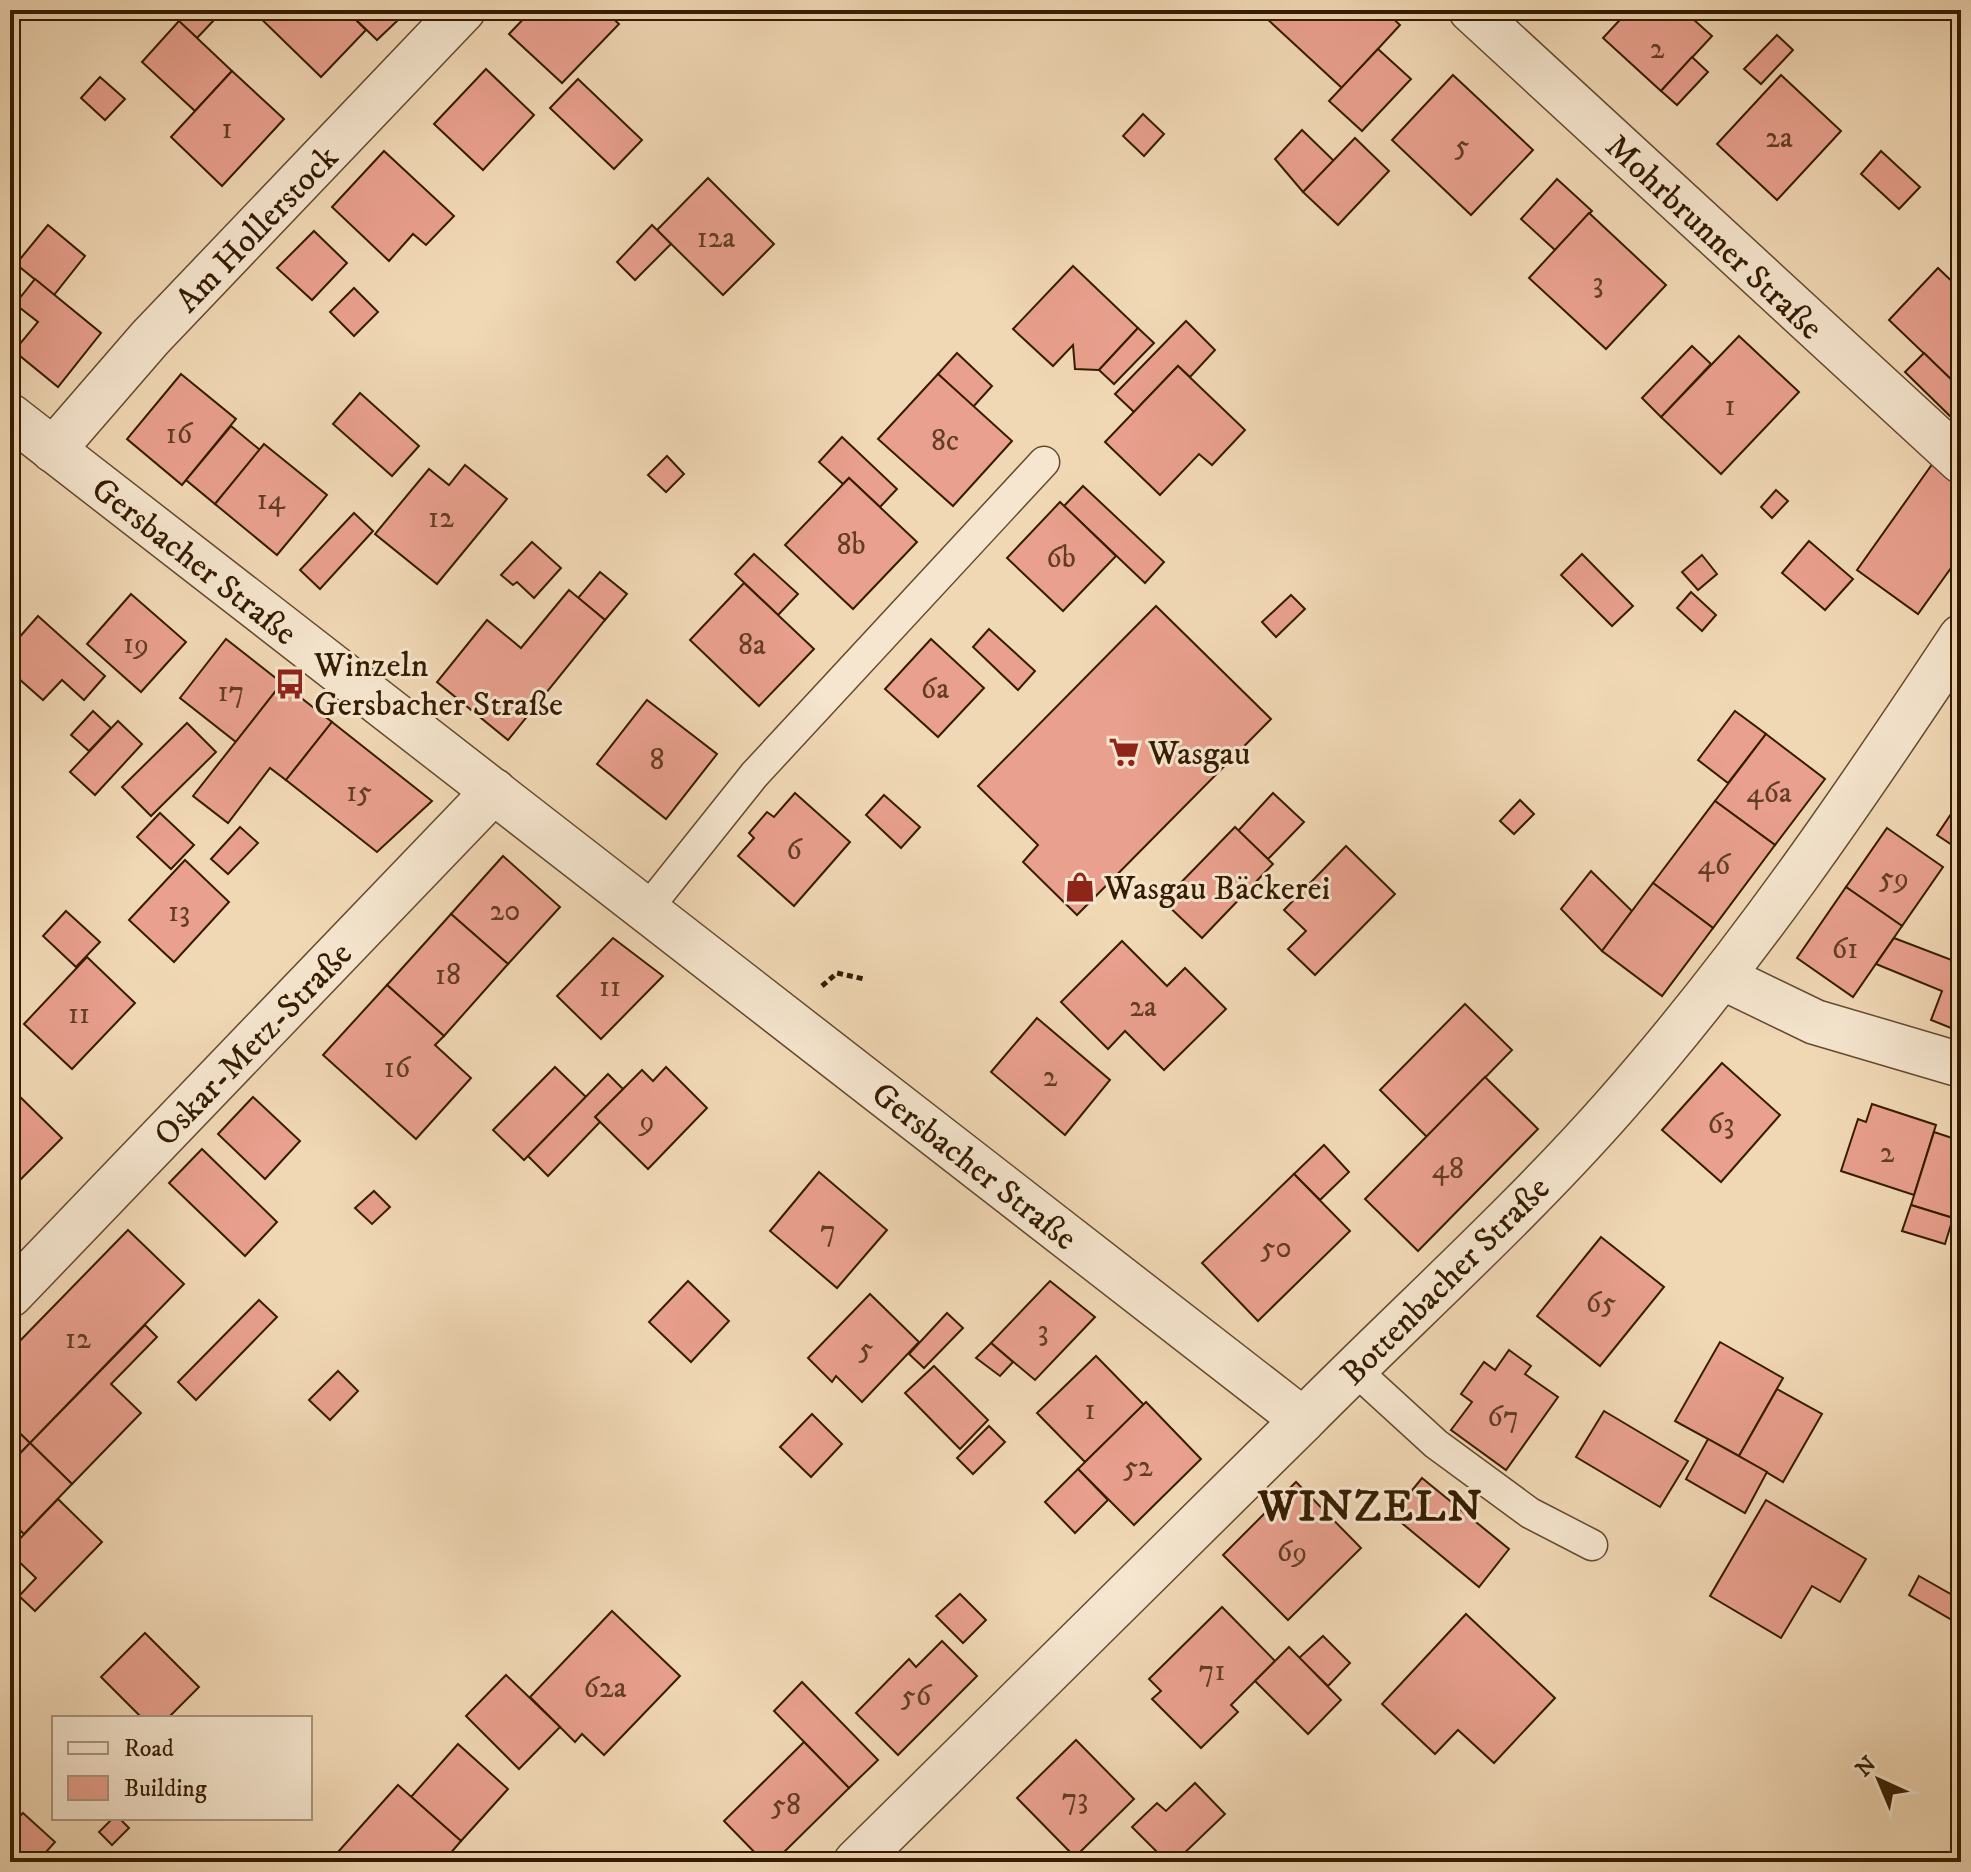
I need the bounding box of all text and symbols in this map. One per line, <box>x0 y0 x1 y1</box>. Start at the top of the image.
house number: 2 <box>1650 31 1665 68</box>
house number: 1 <box>221 111 233 148</box>
house number: 2a <box>1765 120 1793 157</box>
street label: Mohrbrunner Straße <box>1596 126 1831 349</box>
house number: 5 <box>1455 128 1470 165</box>
street label: Am Hollerstock <box>167 137 348 322</box>
house number: 12a <box>697 220 736 257</box>
house number: 3 <box>1592 265 1604 302</box>
house number: 1 <box>1724 388 1736 425</box>
house number: 16 <box>166 416 194 453</box>
house number: 8c <box>931 423 959 460</box>
street label: Gersbacher Straße <box>83 468 305 655</box>
house number: 14 <box>257 482 286 519</box>
house number: 12 <box>428 500 454 537</box>
house number: 8b <box>836 527 866 564</box>
house number: 6b <box>1046 540 1076 577</box>
house number: 19 <box>123 626 149 663</box>
house number: 8a <box>738 627 766 664</box>
place label: Winzeln Gersbacher Straße <box>313 645 563 726</box>
bus stop icon: Winzeln Gersbacher Straße <box>273 667 307 701</box>
house number: 6a <box>921 671 949 708</box>
house number: 17 <box>218 674 244 711</box>
place label: Wasgau <box>1147 733 1250 775</box>
supermarket icon: Wasgau <box>1107 735 1141 769</box>
house number: 8 <box>649 742 665 779</box>
house number: 15 <box>346 774 372 811</box>
house number: 46a <box>1746 775 1792 812</box>
house number: 6 <box>786 832 803 869</box>
house number: 46 <box>1698 847 1732 884</box>
house number: 59 <box>1879 860 1909 897</box>
place label: Wasgau Bäckerei <box>1103 868 1330 910</box>
shop icon: Wasgau Bäckerei <box>1063 870 1097 904</box>
house number: 20 <box>490 893 520 930</box>
house number: 13 <box>168 894 190 931</box>
house number: 61 <box>1832 931 1858 968</box>
street label: Oskar-Metz-Straße <box>145 934 362 1155</box>
house number: 18 <box>435 957 461 994</box>
house number: 11 <box>599 969 621 1006</box>
house number: 2a <box>1129 989 1157 1026</box>
house number: 11 <box>68 996 90 1033</box>
house number: 16 <box>384 1050 412 1087</box>
house number: 2 <box>1043 1059 1058 1096</box>
street label: Gersbacher Straße <box>863 1073 1085 1260</box>
house number: 9 <box>638 1103 654 1140</box>
house number: 63 <box>1708 1106 1734 1143</box>
house number: 2 <box>1880 1135 1895 1172</box>
house number: 48 <box>1432 1151 1464 1188</box>
street label: Bottenbacher Straße <box>1332 1168 1559 1395</box>
house number: 7 <box>820 1213 836 1250</box>
house number: 50 <box>1260 1230 1292 1267</box>
house number: 65 <box>1586 1285 1616 1322</box>
house number: 3 <box>1037 1313 1049 1350</box>
house number: 12 <box>65 1321 91 1358</box>
house number: 5 <box>859 1331 874 1368</box>
house number: 1 <box>1084 1392 1096 1429</box>
house number: 67 <box>1487 1399 1519 1436</box>
house number: 52 <box>1123 1449 1153 1486</box>
district label: WINZELN <box>1257 1482 1484 1534</box>
house number: 69 <box>1277 1534 1307 1571</box>
house number: 71 <box>1199 1653 1225 1690</box>
house number: 62a <box>583 1670 627 1707</box>
house number: 56 <box>901 1678 933 1715</box>
legend <box>52 1716 312 1820</box>
text: Road <box>124 1734 174 1764</box>
north arrow <box>1839 1740 1919 1820</box>
text: N <box>1850 1751 1882 1783</box>
text: Building <box>124 1774 207 1804</box>
house number: 73 <box>1062 1781 1089 1818</box>
house number: 58 <box>771 1787 801 1824</box>

